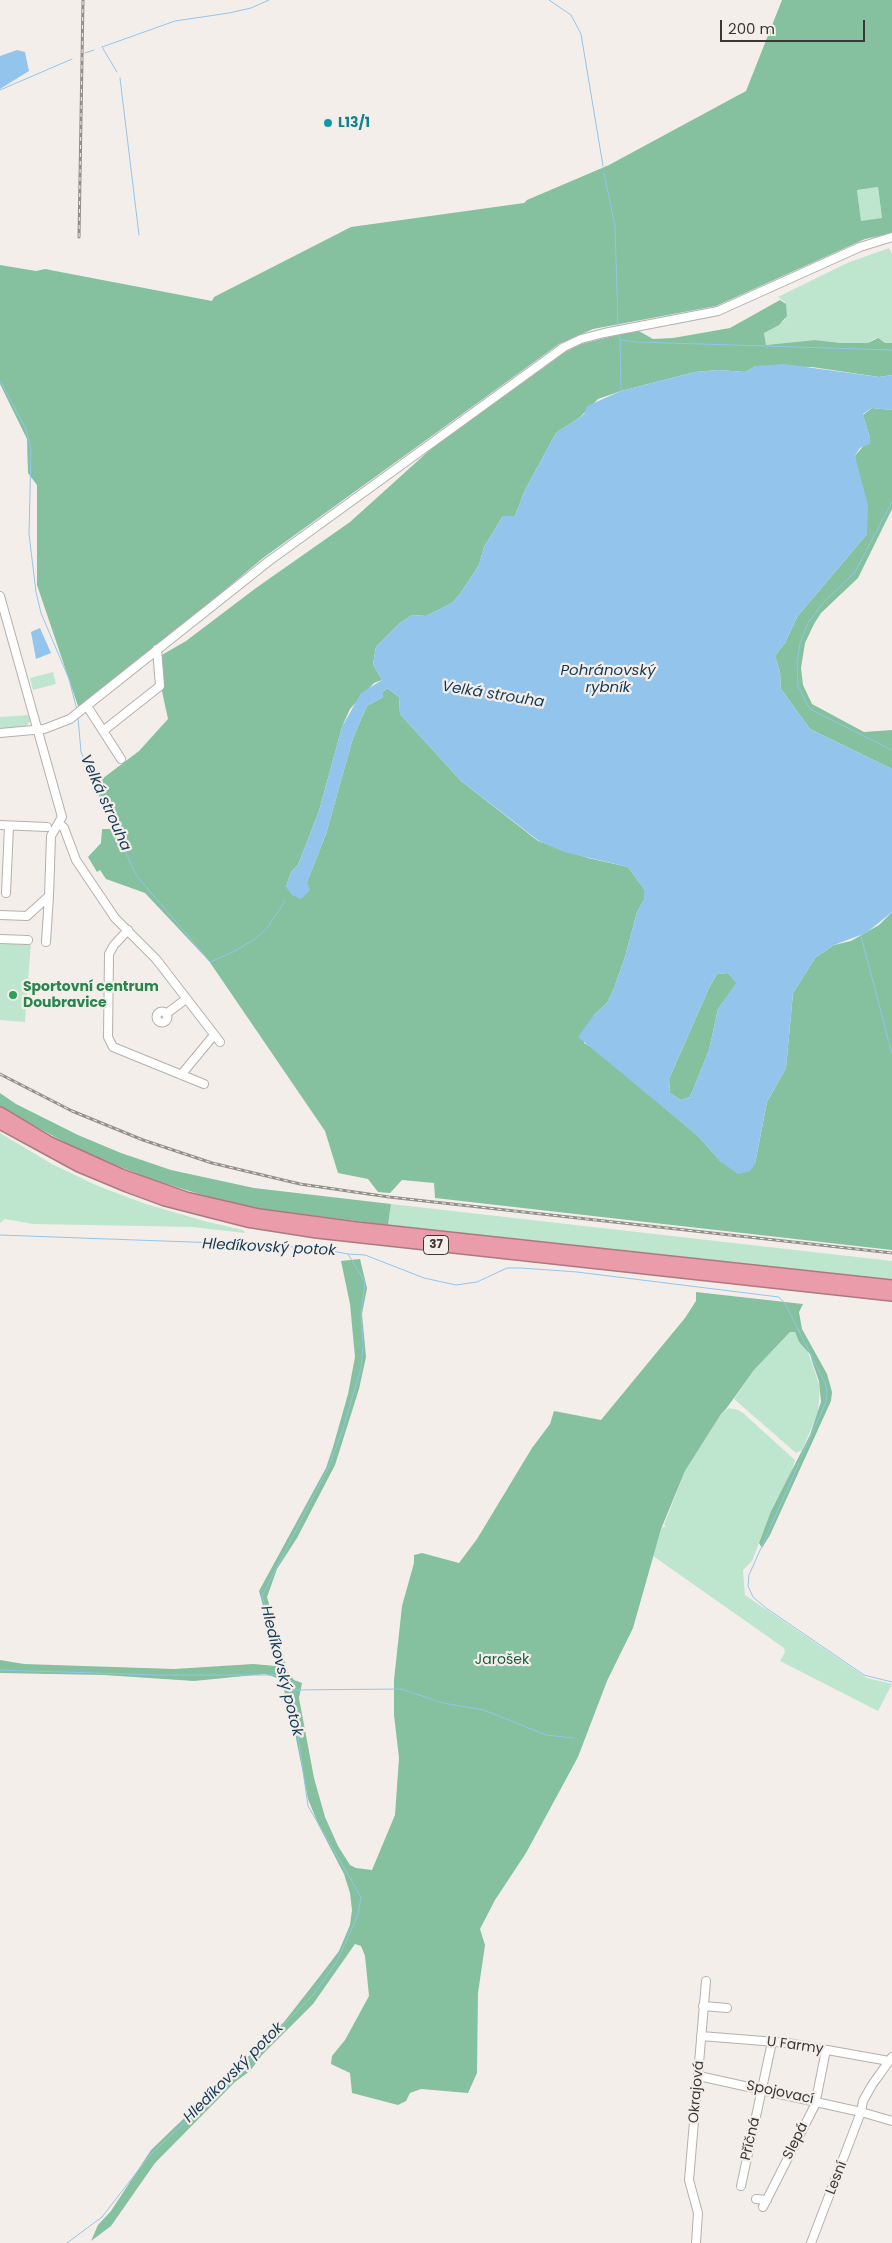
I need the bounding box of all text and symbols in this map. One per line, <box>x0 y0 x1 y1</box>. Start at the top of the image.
scale bar <box>722 10 867 42</box>
text: 200 m <box>728 18 775 39</box>
place label: L13/1 <box>338 115 370 131</box>
marker: L13/1 <box>322 117 334 129</box>
water label: Pohránovský rybník <box>560 662 656 697</box>
water label: Velká strouha <box>441 678 545 712</box>
water label: Velká strouha <box>76 752 134 854</box>
place label: Sportovní centrum Doubravice <box>23 979 159 1012</box>
marker: Sportovní centrum Doubravice <box>7 989 19 1001</box>
water label: Hledíkovský potok <box>202 1236 336 1260</box>
road number: 37 <box>424 1236 448 1254</box>
water label: Hledíkovský potok <box>256 1604 306 1738</box>
park label: Jarošek <box>475 1652 529 1668</box>
water label: Hledíkovský potok <box>180 2019 288 2127</box>
street label: U Farmy <box>765 2034 825 2058</box>
street label: Okrajová <box>686 2060 708 2124</box>
street label: Spojovací <box>745 2078 815 2108</box>
street label: Příčná <box>738 2116 764 2162</box>
street label: Slepá <box>780 2120 812 2162</box>
street label: Lesní <box>823 2159 851 2197</box>

